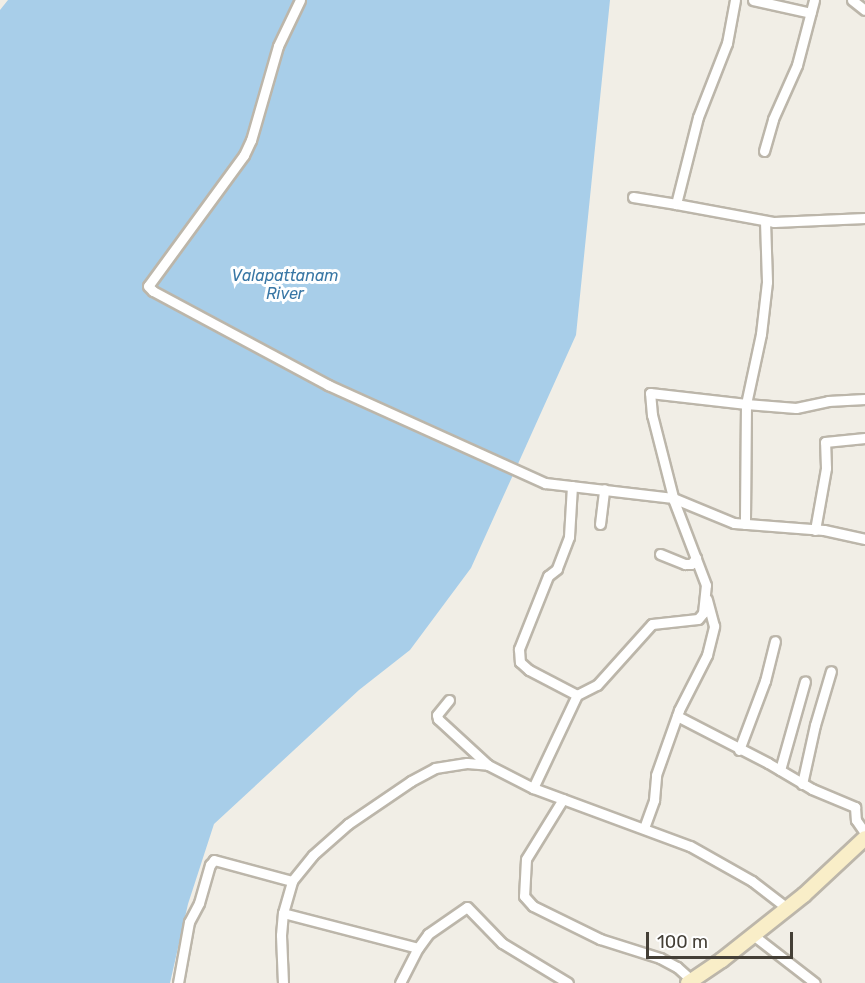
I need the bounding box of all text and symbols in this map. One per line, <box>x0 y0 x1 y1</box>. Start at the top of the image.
water label: Valapattanam River <box>232 266 338 304</box>
scale bar <box>649 920 796 958</box>
text: 100 m <box>657 931 708 953</box>

